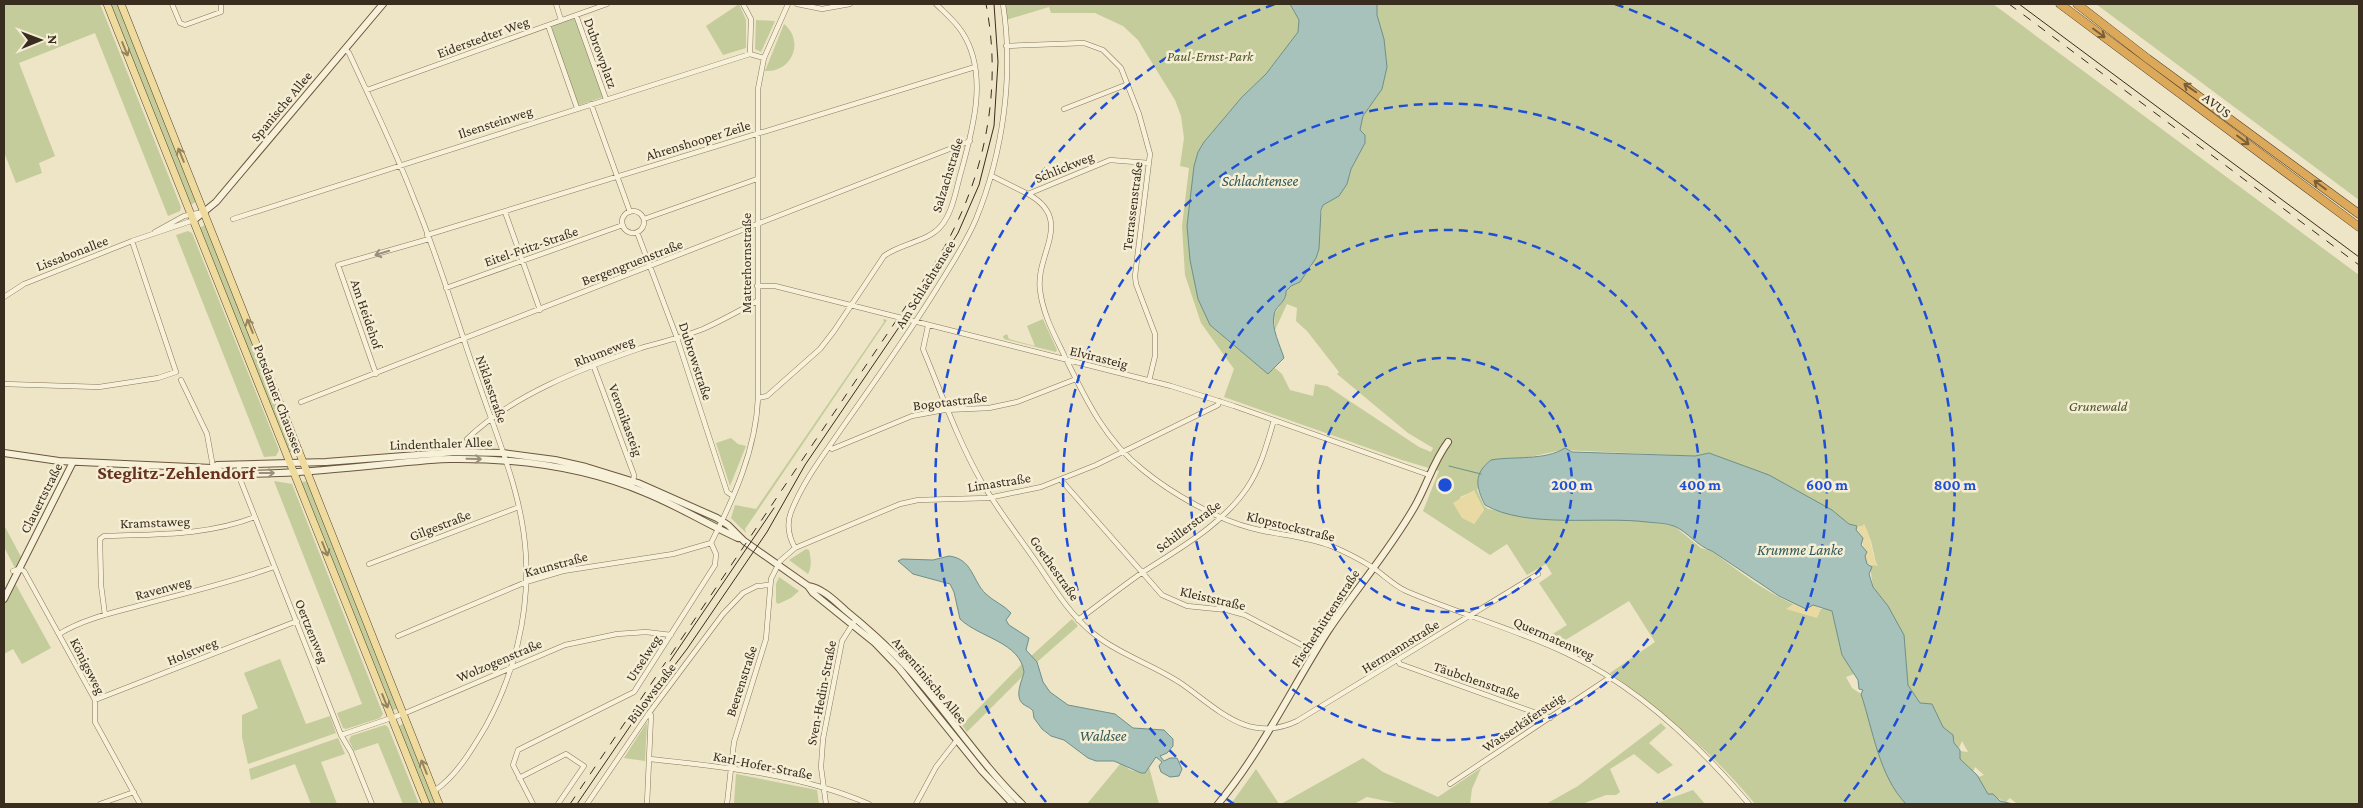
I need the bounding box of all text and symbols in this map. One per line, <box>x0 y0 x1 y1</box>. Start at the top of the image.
street label: Eiderstedter Weg <box>435 13 531 61</box>
north arrow <box>15 15 65 65</box>
street label: Dubrowplatz <box>581 16 621 90</box>
one-way arrow <box>2092 28 2106 38</box>
text: N <box>45 35 61 45</box>
one-way arrow <box>121 41 131 56</box>
park label: Paul-Ernst-Park <box>1167 48 1254 64</box>
street label: Spanische Allee <box>247 68 315 144</box>
one-way arrow <box>2183 83 2197 93</box>
street label: AVUS <box>2200 89 2235 121</box>
street label: Ilsensteinweg <box>456 102 535 142</box>
street label: Ahrenshooper Zeile <box>644 116 752 164</box>
one-way arrow <box>2236 135 2249 146</box>
street label: Salzachstraße <box>928 136 966 214</box>
one-way arrow <box>176 148 186 163</box>
street label: Schlickweg <box>1032 148 1096 186</box>
street label: Terrassenstraße <box>1119 161 1145 251</box>
water label: Schlachtensee <box>1222 173 1298 189</box>
one-way arrow <box>2313 180 2327 190</box>
street label: Matterhornstraße <box>738 213 754 313</box>
street label: Eitel-Fritz-Straße <box>482 222 580 270</box>
street label: Lissabonallee <box>34 232 110 274</box>
street label: Bergengruenstraße <box>579 235 685 289</box>
street label: Am Schlachtensee <box>891 237 959 331</box>
one-way arrow <box>374 249 390 259</box>
street label: Am Heidehof <box>348 277 387 352</box>
one-way arrow <box>244 319 253 334</box>
street label: Dubrowstraße <box>676 320 716 402</box>
street label: Rhumeweg <box>572 332 637 370</box>
street label: Potsdamer Chaussee <box>251 342 307 456</box>
street label: Elvirasteig <box>1068 342 1130 372</box>
street label: Niklasstraße <box>473 353 511 425</box>
street label: Veronikasteig <box>605 382 647 459</box>
street label: Bogotastraße <box>912 389 988 413</box>
park label: Grunewald <box>2069 398 2128 414</box>
street label: Lindenthaler Allee <box>389 433 493 453</box>
one-way arrow <box>465 454 481 464</box>
street label: Clauertstraße <box>16 460 66 536</box>
district label: Steglitz-Zehlendorf <box>97 462 257 483</box>
one-way arrow <box>258 468 275 478</box>
street label: Limastraße <box>966 469 1032 495</box>
centre of rings <box>1436 476 1454 494</box>
text: 200 m <box>1551 477 1593 493</box>
text: 400 m <box>1679 477 1721 493</box>
text: 600 m <box>1806 477 1848 493</box>
text: 800 m <box>1934 477 1977 493</box>
street label: Schillerstraße <box>1152 496 1224 556</box>
street label: Gilgestraße <box>407 506 473 544</box>
street label: Klopstockstraße <box>1245 507 1337 545</box>
street label: Kramstaweg <box>120 513 191 531</box>
street label: Goethestraße <box>1027 532 1083 604</box>
one-way arrow <box>321 541 330 557</box>
water label: Krumme Lanke <box>1757 542 1843 558</box>
street label: Kaunstraße <box>523 548 589 580</box>
street label: Fischerhüttenstraße <box>1287 566 1363 670</box>
street label: Ravenweg <box>133 573 193 603</box>
street label: Kleiststraße <box>1179 583 1247 613</box>
street label: Oertzenweg <box>292 597 332 666</box>
street label: Quermatenweg <box>1511 613 1597 663</box>
street label: Hermannstraße <box>1358 616 1442 676</box>
street label: Urselweg <box>622 631 664 684</box>
street label: Holstweg <box>164 634 220 668</box>
street label: Argentinische Allee <box>889 634 971 726</box>
street label: Königsweg <box>67 635 109 697</box>
street label: Wolzogenstraße <box>454 635 544 685</box>
street label: Sven-Hedin-Straße <box>803 639 839 747</box>
street label: Beerenstraße <box>722 644 760 718</box>
street label: Täubchenstraße <box>1432 658 1522 702</box>
street label: Bülowstraße <box>623 660 679 726</box>
street label: Wasserkäfersteig <box>1479 689 1567 755</box>
one-way arrow <box>381 692 390 708</box>
water label: Waldsee <box>1080 728 1127 744</box>
street label: Karl-Hofer-Straße <box>712 748 814 782</box>
one-way arrow <box>419 760 429 775</box>

